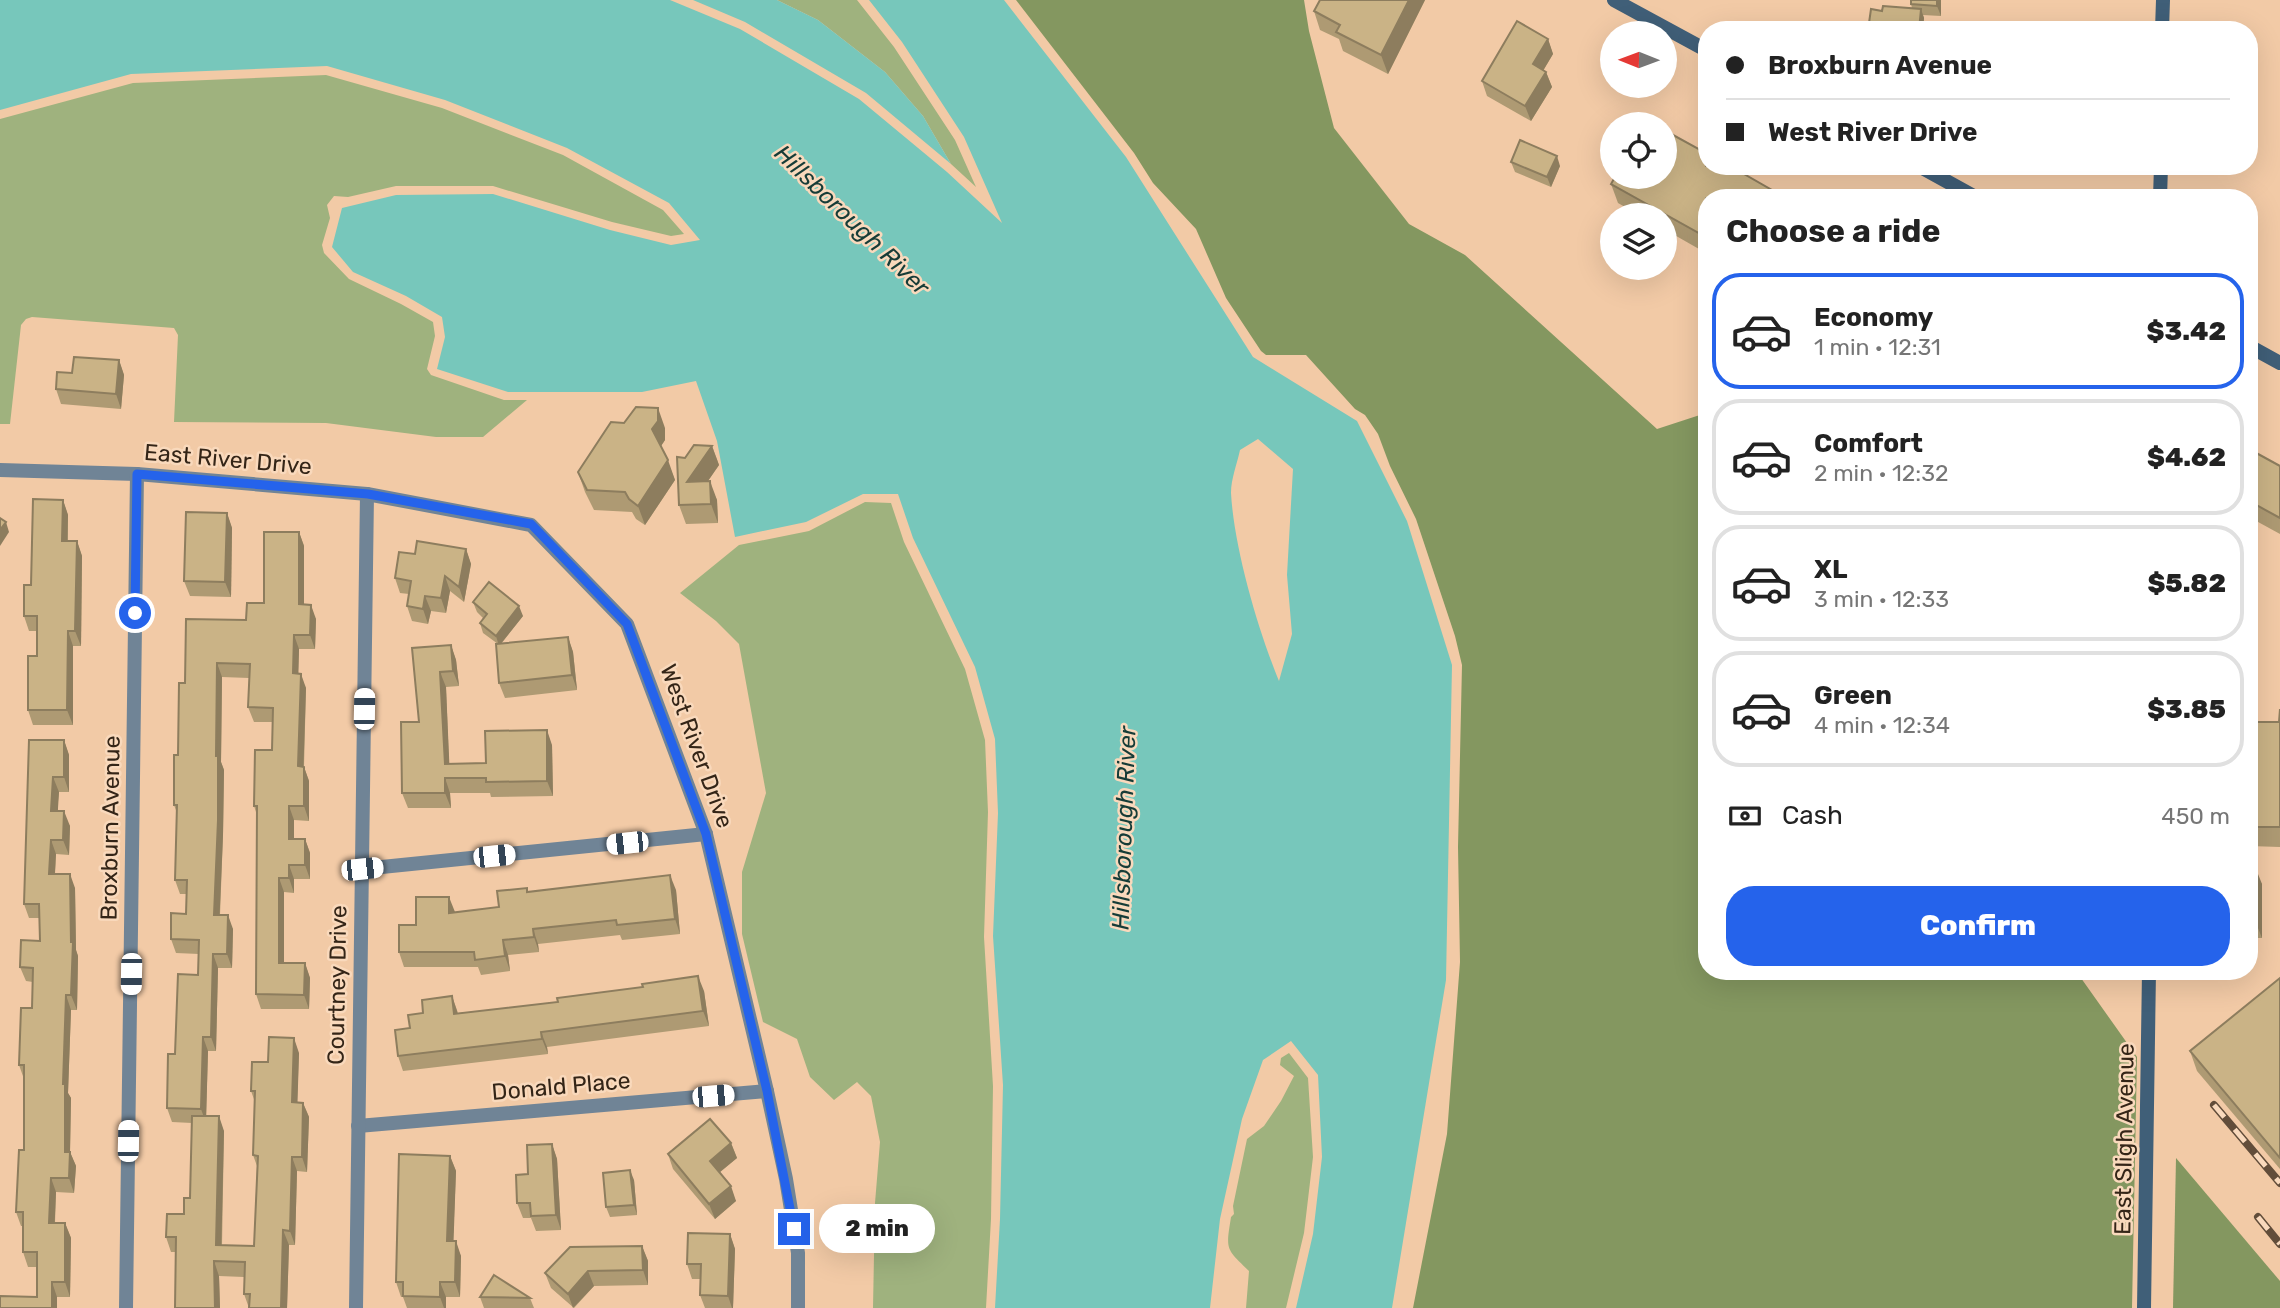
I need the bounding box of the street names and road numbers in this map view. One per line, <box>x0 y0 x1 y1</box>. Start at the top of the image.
street label: East River Drive <box>143 438 313 480</box>
street label: West River Drive <box>654 660 740 832</box>
street label: Broxburn Avenue <box>94 735 126 921</box>
street label: Courtney Drive <box>322 905 352 1065</box>
street label: East Sligh Avenue <box>2108 1043 2140 1235</box>
street label: Donald Place <box>490 1066 632 1106</box>

